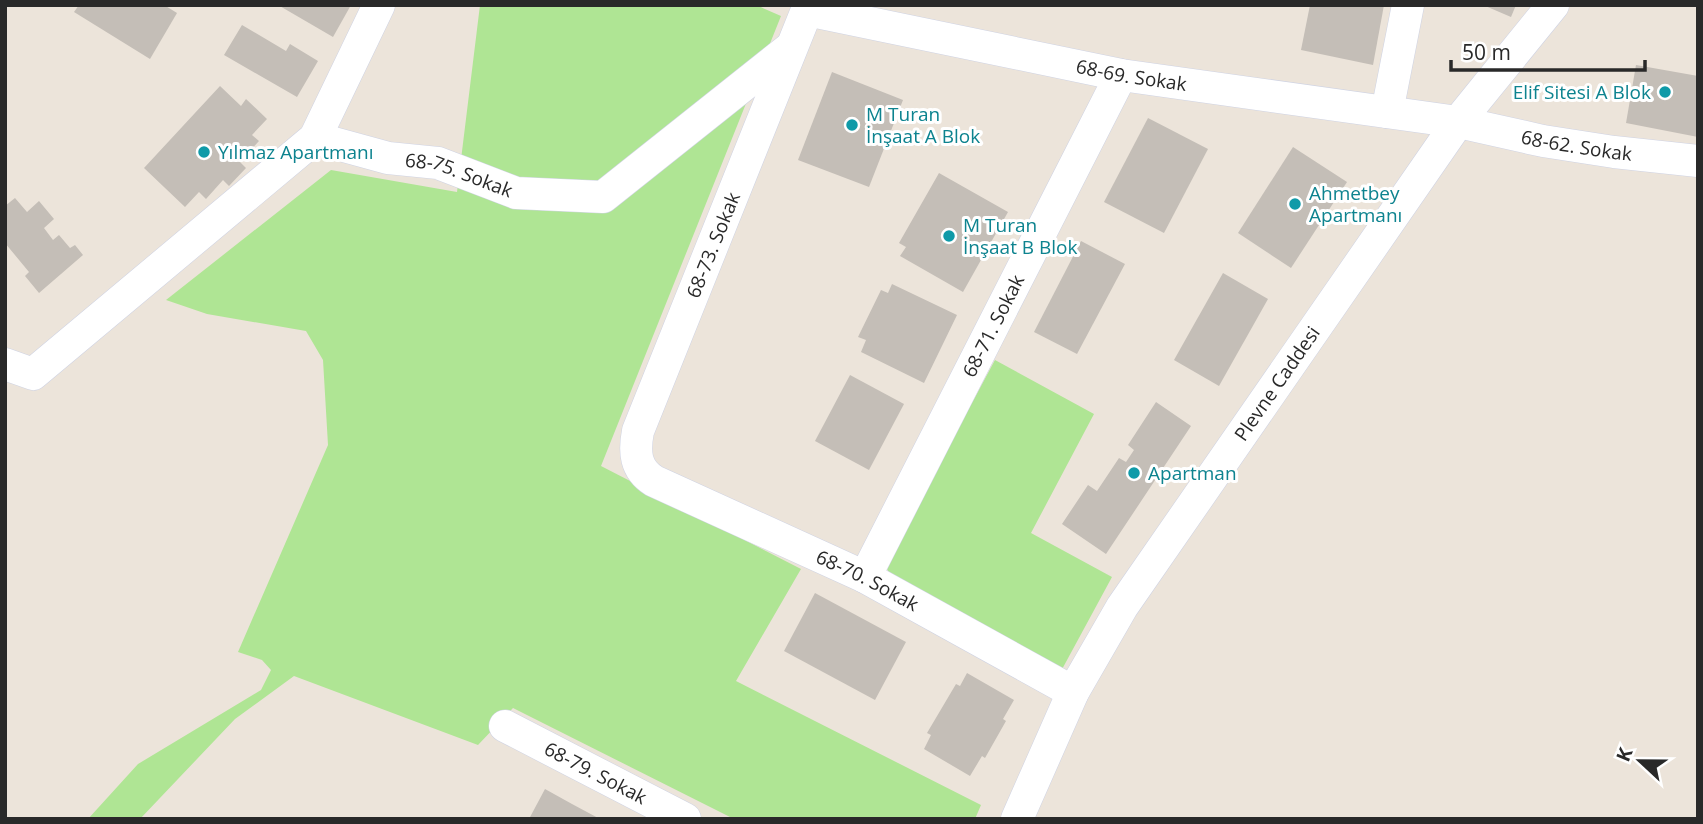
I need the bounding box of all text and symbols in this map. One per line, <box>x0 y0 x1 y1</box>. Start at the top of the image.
scale bar <box>1451 28 1645 72</box>
text: 50 m <box>1462 38 1511 66</box>
street label: 68-69. Sokak <box>1074 53 1188 97</box>
place label: Elif Sitesi A Blok <box>1513 79 1651 105</box>
marker: Elif Sitesi A Blok <box>1657 84 1673 100</box>
place label: M Turan İnşaat A Blok <box>866 101 980 149</box>
marker: M Turan İnşaat A Blok <box>844 117 860 133</box>
street label: 68-62. Sokak <box>1519 124 1633 167</box>
place label: Yılmaz Apartmanı <box>218 139 374 165</box>
marker: Yılmaz Apartmanı <box>196 144 212 160</box>
street label: 68-75. Sokak <box>404 147 516 204</box>
place label: Ahmetbey Apartmanı <box>1309 180 1402 228</box>
street label: 68-73. Sokak <box>680 188 746 302</box>
marker: Ahmetbey Apartmanı <box>1287 196 1303 212</box>
place label: M Turan İnşaat B Blok <box>963 212 1078 260</box>
marker: M Turan İnşaat B Blok <box>941 228 957 244</box>
street label: 68-71. Sokak <box>956 270 1030 382</box>
street label: Plevne Caddesi <box>1228 321 1326 446</box>
place label: Apartman <box>1148 460 1237 486</box>
marker: Apartman <box>1126 465 1142 481</box>
street label: 68-70. Sokak <box>812 543 923 617</box>
north arrow <box>1605 726 1675 796</box>
street label: 68-79. Sokak <box>540 736 651 810</box>
text: K <box>1610 744 1639 765</box>

